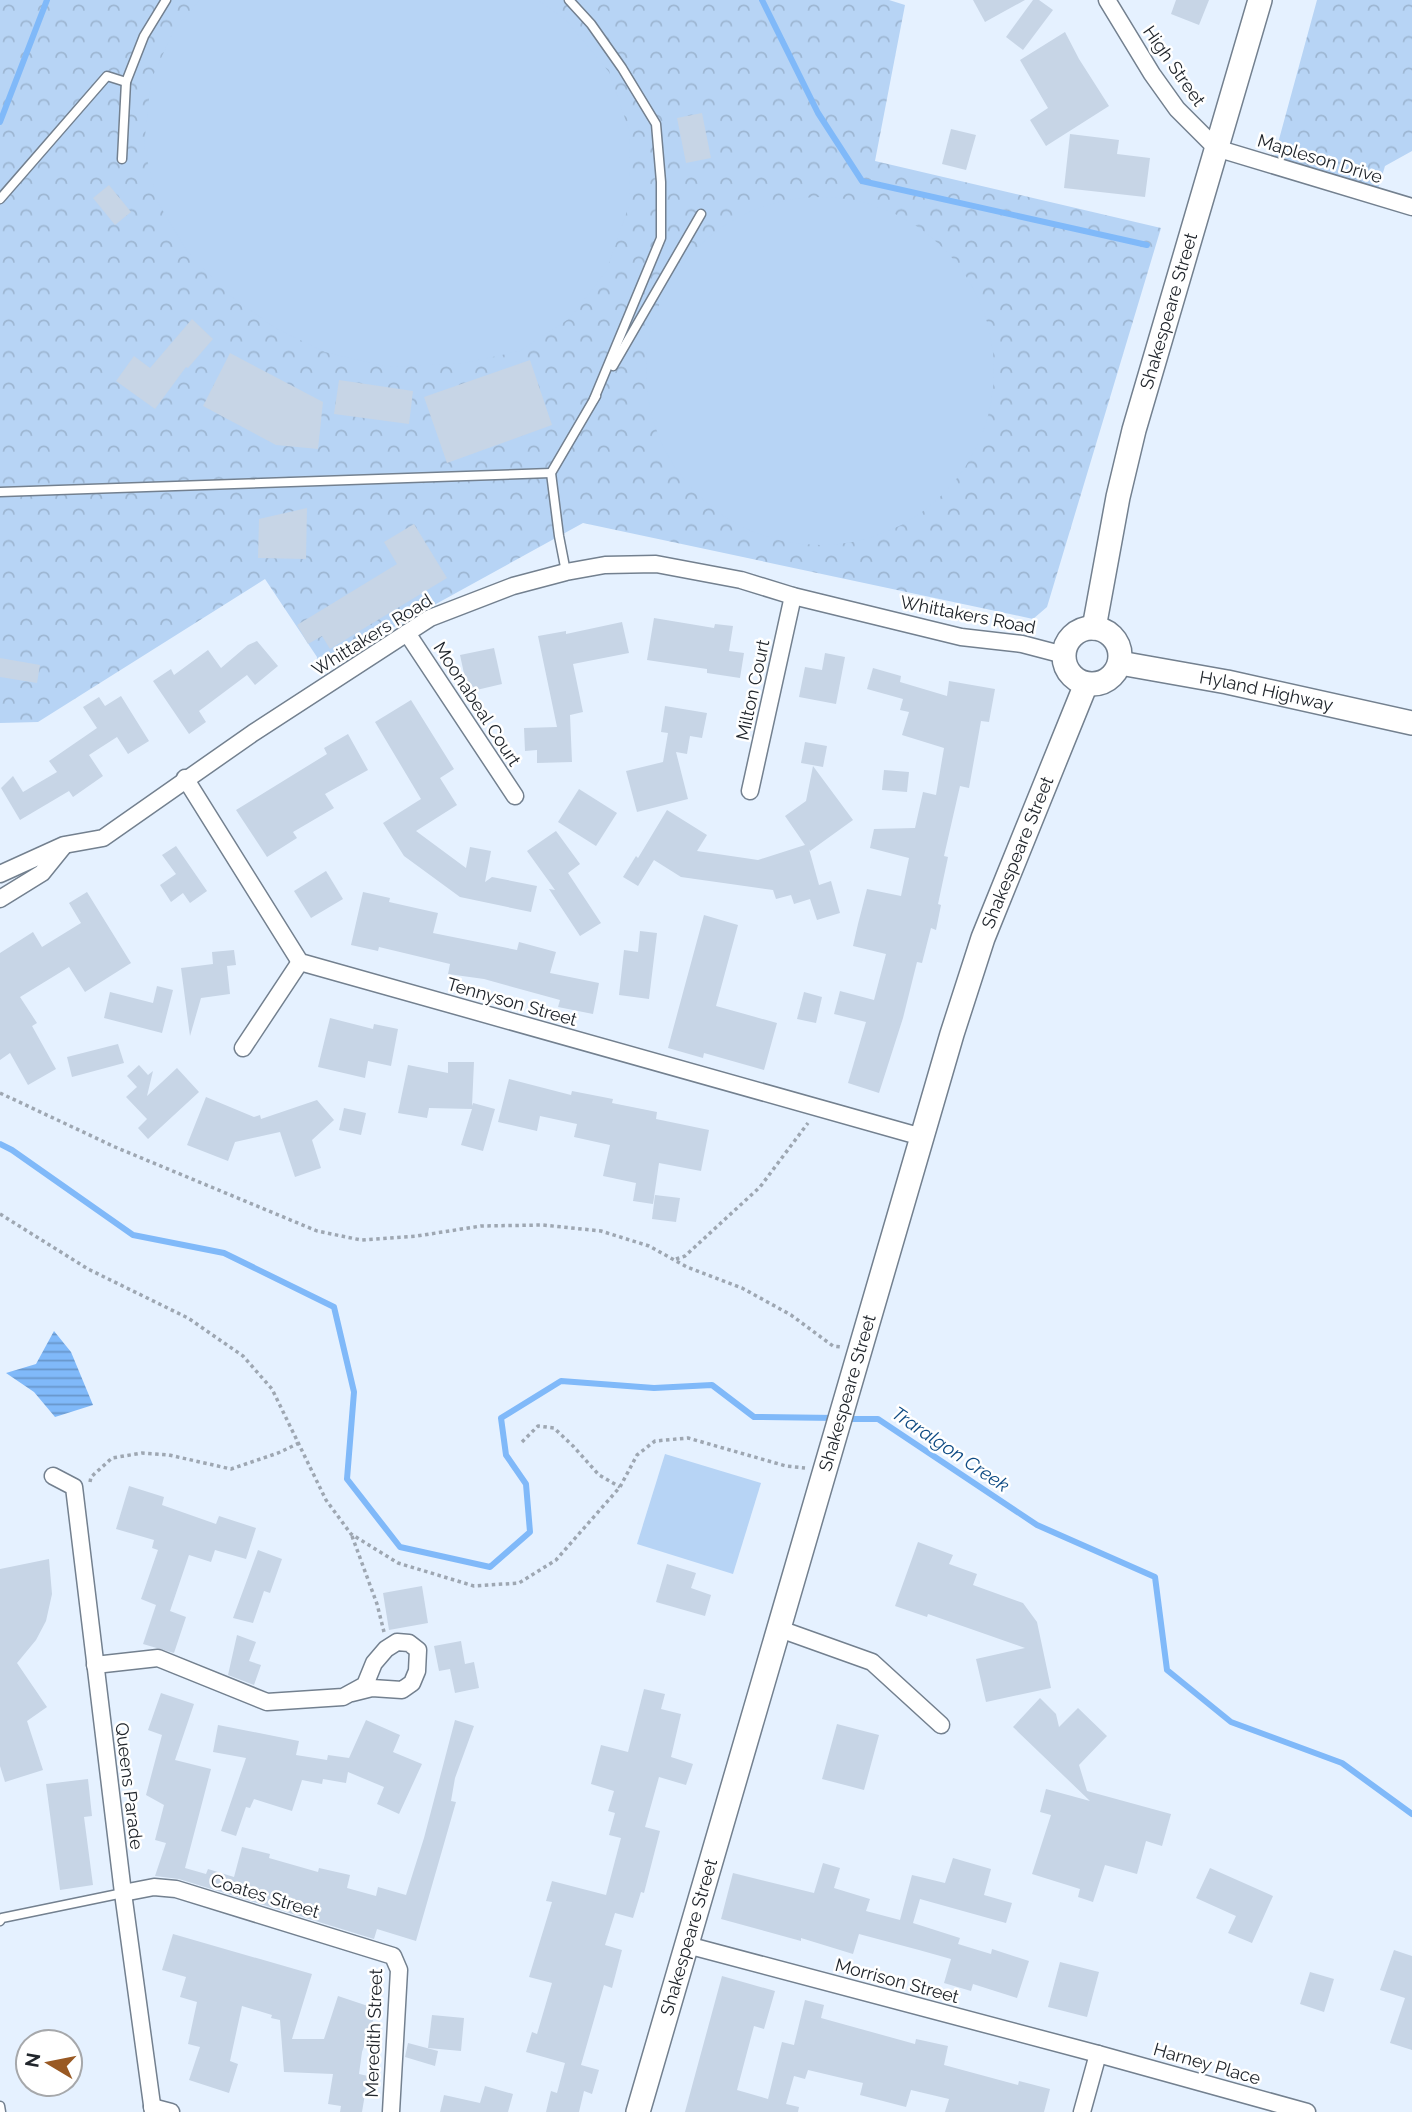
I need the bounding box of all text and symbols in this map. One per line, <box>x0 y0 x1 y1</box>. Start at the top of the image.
street label: High Street <box>1139 21 1210 110</box>
street label: Mapleson Drive <box>1255 130 1386 188</box>
street label: Shakespeare Street <box>1135 230 1201 392</box>
street label: Whittakers Road <box>308 589 436 680</box>
street label: Whittakers Road <box>899 591 1038 638</box>
street label: Moonabeal Court <box>429 638 525 770</box>
street label: Milton Court <box>732 638 773 742</box>
street label: Hyland Highway <box>1198 666 1336 715</box>
street label: Shakespeare Street <box>977 773 1057 931</box>
street label: Tennyson Street <box>445 973 580 1030</box>
street label: Shakespeare Street <box>814 1312 880 1474</box>
water label: Traralgon Creek <box>888 1402 1014 1496</box>
street label: Queens Parade <box>111 1721 148 1851</box>
street label: Shakespeare Street <box>656 1856 721 2018</box>
street label: Coates Street <box>208 1869 322 1922</box>
street label: Morrison Street <box>833 1954 961 2007</box>
street label: Meredith Street <box>361 1968 386 2098</box>
north arrow <box>14 2028 84 2098</box>
street label: Harney Place <box>1151 2038 1263 2089</box>
text: N <box>20 2051 44 2069</box>

